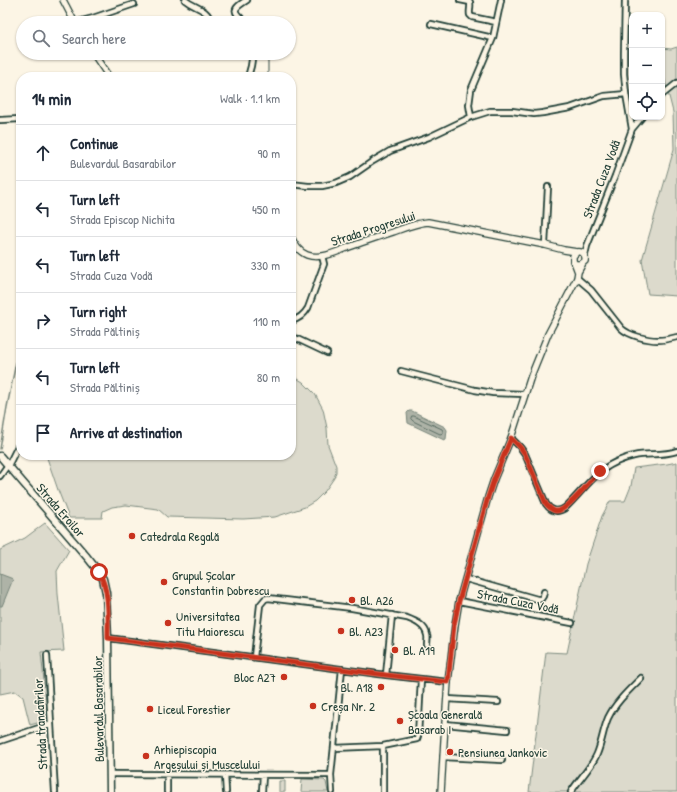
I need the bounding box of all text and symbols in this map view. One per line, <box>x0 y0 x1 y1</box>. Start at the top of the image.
map controls <box>629 12 665 120</box>
button: + <box>629 12 665 48</box>
search box <box>16 16 296 60</box>
icon: search <box>30 27 52 49</box>
text: Search here <box>62 28 126 49</box>
button: − <box>629 48 665 84</box>
button: locate <box>629 84 665 120</box>
text: 14 min <box>32 87 72 110</box>
text: Walk · 1.1 km <box>220 89 280 107</box>
text: Continue <box>70 133 118 154</box>
street label: Strada Cuza Vodă <box>578 137 624 221</box>
icon: ahead <box>32 142 54 164</box>
text: 90 m <box>258 144 280 162</box>
text: Bulevardul Basarabilor <box>70 154 176 172</box>
text: Turn left <box>70 189 120 210</box>
icon: left <box>32 198 54 220</box>
text: 450 m <box>252 200 280 218</box>
street label: Strada Progresului <box>328 206 418 250</box>
text: Strada Episcop Nichita <box>70 210 175 228</box>
text: Turn left <box>70 245 120 266</box>
icon: left <box>32 254 54 276</box>
text: 330 m <box>251 256 280 274</box>
text: Strada Cuza Vodă <box>70 266 152 284</box>
text: Turn right <box>70 301 126 322</box>
icon: right <box>32 310 54 332</box>
text: 110 m <box>253 312 280 330</box>
text: Strada Păltiniș <box>70 322 140 340</box>
text: Turn left <box>70 357 120 378</box>
icon: left <box>32 366 54 388</box>
text: 80 m <box>257 368 280 386</box>
text: Strada Păltiniș <box>70 378 140 396</box>
icon: arrive <box>32 422 54 444</box>
text: Arrive at destination <box>70 422 182 443</box>
route end <box>591 462 609 480</box>
street label: Strada Eroilor <box>32 479 90 541</box>
place label: Catedrala Regală <box>140 527 219 545</box>
marker: Catedrala Regală <box>127 531 137 541</box>
route start <box>90 563 108 581</box>
place label: Grupul Școlar Constantin Dobrescu <box>172 566 269 599</box>
marker: Grupul Școlar Constantin Dobrescu <box>159 577 169 587</box>
street label: Strada Cuza Vodă <box>476 584 560 618</box>
place label: Bl. A26 <box>360 591 393 609</box>
marker: Bl. A26 <box>347 595 357 605</box>
place label: Universitatea Titu Maiorescu <box>176 607 244 640</box>
marker: Universitatea Titu Maiorescu <box>163 618 173 628</box>
place label: Bl. A23 <box>349 622 383 640</box>
marker: Bl. A23 <box>336 626 346 636</box>
place label: Bl. A19 <box>403 641 435 659</box>
marker: Bl. A19 <box>390 645 400 655</box>
street label: Bulevardul Basarabilor <box>88 656 108 762</box>
place label: Bloc A27 <box>234 668 276 686</box>
marker: Bloc A27 <box>279 672 289 682</box>
street label: Strada trandafirilor <box>29 678 51 770</box>
place label: Bl. A18 <box>340 678 373 696</box>
marker: Bl. A18 <box>376 682 386 692</box>
place label: Creșa Nr. 2 <box>321 697 375 715</box>
place label: Liceul Forestier <box>158 700 230 718</box>
marker: Creșa Nr. 2 <box>308 701 318 711</box>
marker: Liceul Forestier <box>145 704 155 714</box>
place label: Școala Generală Basarab I <box>408 705 482 738</box>
marker: Școala Generală Basarab I <box>395 716 405 726</box>
place label: Arhiepiscopia Argeșului și Muscelului <box>154 740 260 773</box>
place label: Pensiunea Jankovic <box>458 743 547 761</box>
marker: Pensiunea Jankovic <box>445 747 455 757</box>
marker: Arhiepiscopia Argeșului și Muscelului <box>141 751 151 761</box>

